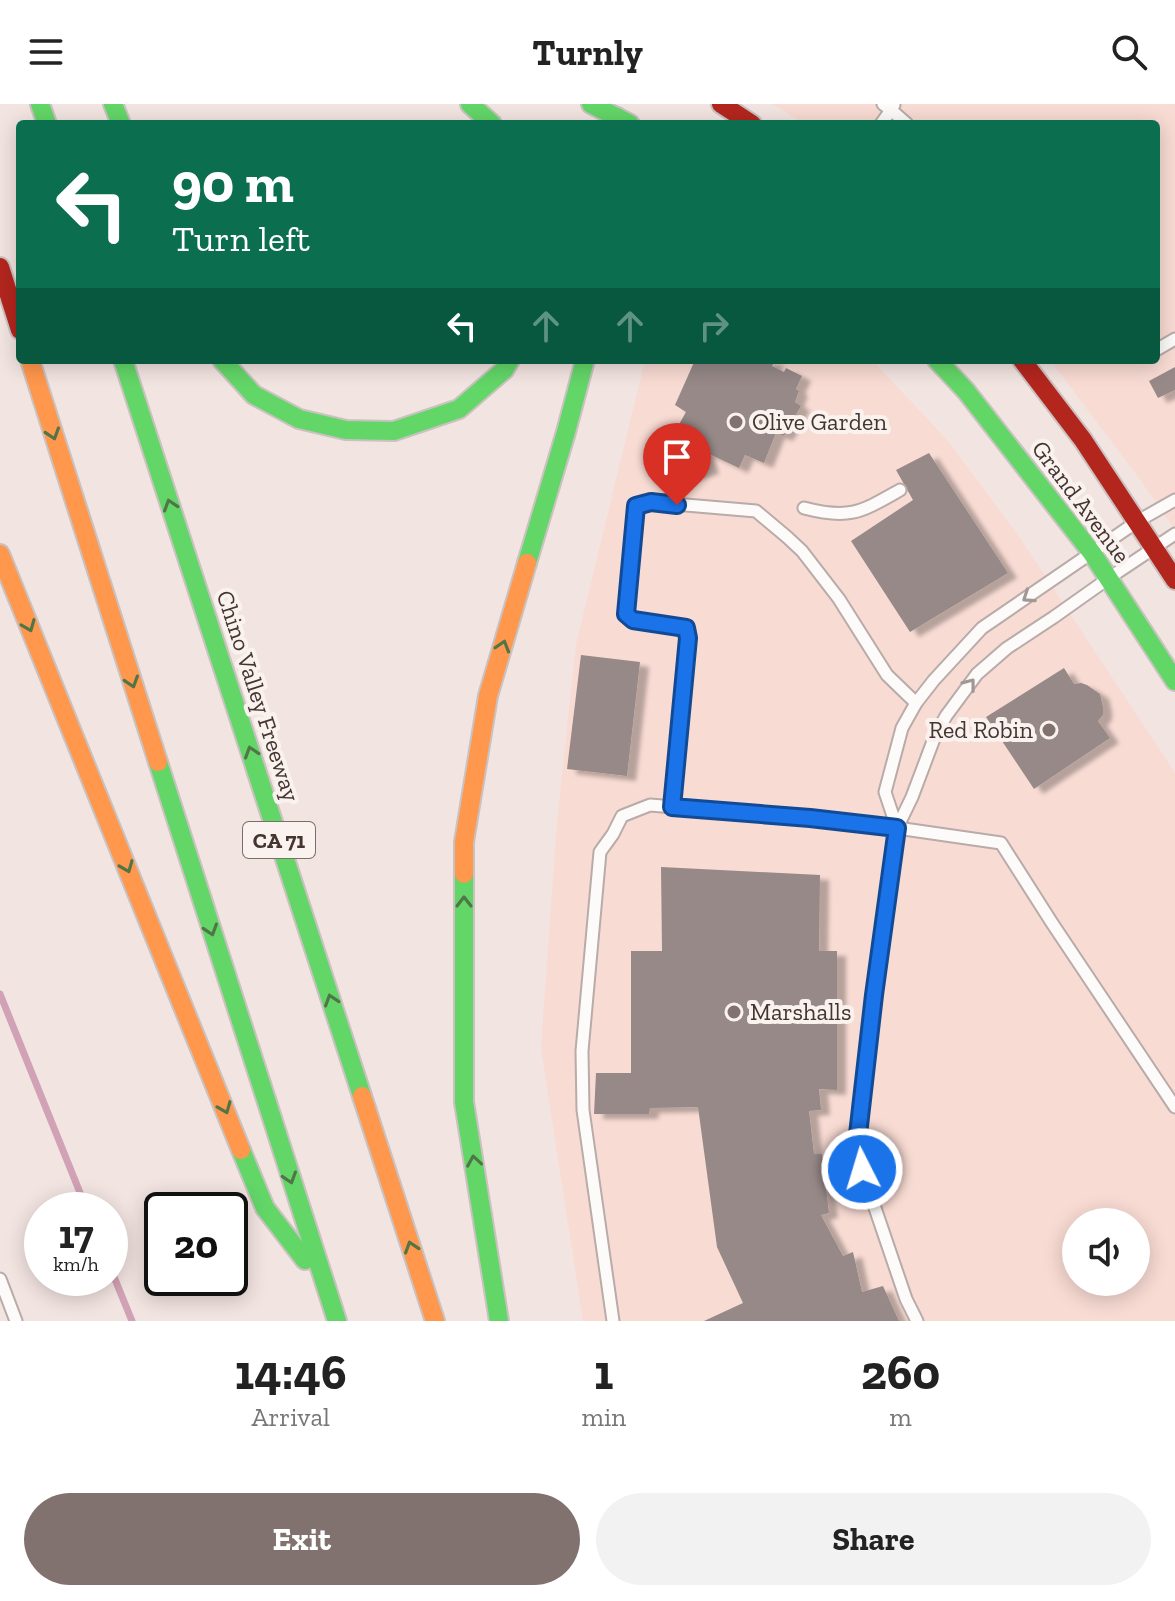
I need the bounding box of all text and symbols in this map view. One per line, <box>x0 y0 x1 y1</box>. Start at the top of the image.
icon: menu <box>24 30 68 74</box>
icon: search <box>1107 30 1151 74</box>
text: Turnly <box>532 31 643 74</box>
text: 90 m <box>172 149 294 216</box>
icon: left <box>40 152 144 256</box>
text: Turn left <box>172 217 310 260</box>
icon: left <box>440 304 484 348</box>
icon: ahead <box>524 304 568 348</box>
icon: ahead <box>608 304 652 348</box>
icon: right <box>692 304 736 348</box>
place label: Olive Garden <box>752 407 887 436</box>
marker: Olive Garden <box>727 413 745 431</box>
pin <box>643 423 711 505</box>
one-way arrow <box>44 427 60 441</box>
icon: arrive <box>655 435 699 479</box>
street label: Grand Avenue <box>1026 435 1137 569</box>
one-way arrow <box>164 499 180 513</box>
street label: Chino Valley Freeway <box>211 587 307 806</box>
one-way arrow <box>1022 588 1036 603</box>
one-way arrow <box>19 618 36 632</box>
one-way arrow <box>494 639 510 653</box>
one-way arrow <box>123 675 139 688</box>
one-way arrow <box>960 678 974 693</box>
place label: Red Robin <box>928 715 1033 744</box>
marker: Red Robin <box>1040 721 1058 739</box>
one-way arrow <box>244 746 260 760</box>
road number: CA 71 <box>243 822 315 858</box>
one-way arrow <box>117 859 133 873</box>
one-way arrow <box>455 895 473 908</box>
one-way arrow <box>202 922 218 936</box>
one-way arrow <box>324 993 340 1007</box>
place label: Marshalls <box>750 997 851 1026</box>
marker: Marshalls <box>725 1003 743 1021</box>
one-way arrow <box>215 1100 231 1114</box>
position arrow <box>820 1127 904 1211</box>
one-way arrow <box>466 1154 483 1168</box>
one-way arrow <box>281 1170 297 1184</box>
speed limit sign: 20 <box>144 1192 248 1296</box>
map controls <box>1062 1208 1150 1296</box>
button: sound <box>1062 1208 1150 1296</box>
text: 17 <box>58 1210 94 1258</box>
one-way arrow <box>404 1240 420 1254</box>
text: km/h <box>53 1252 99 1276</box>
text: 14:46 <box>235 1344 347 1401</box>
text: 1 <box>594 1344 613 1401</box>
text: 260 <box>861 1344 940 1401</box>
text: Arrival <box>252 1401 330 1433</box>
text: min <box>581 1401 626 1433</box>
text: m <box>889 1401 912 1433</box>
button: Exit <box>24 1493 580 1585</box>
button: Share <box>596 1493 1151 1585</box>

